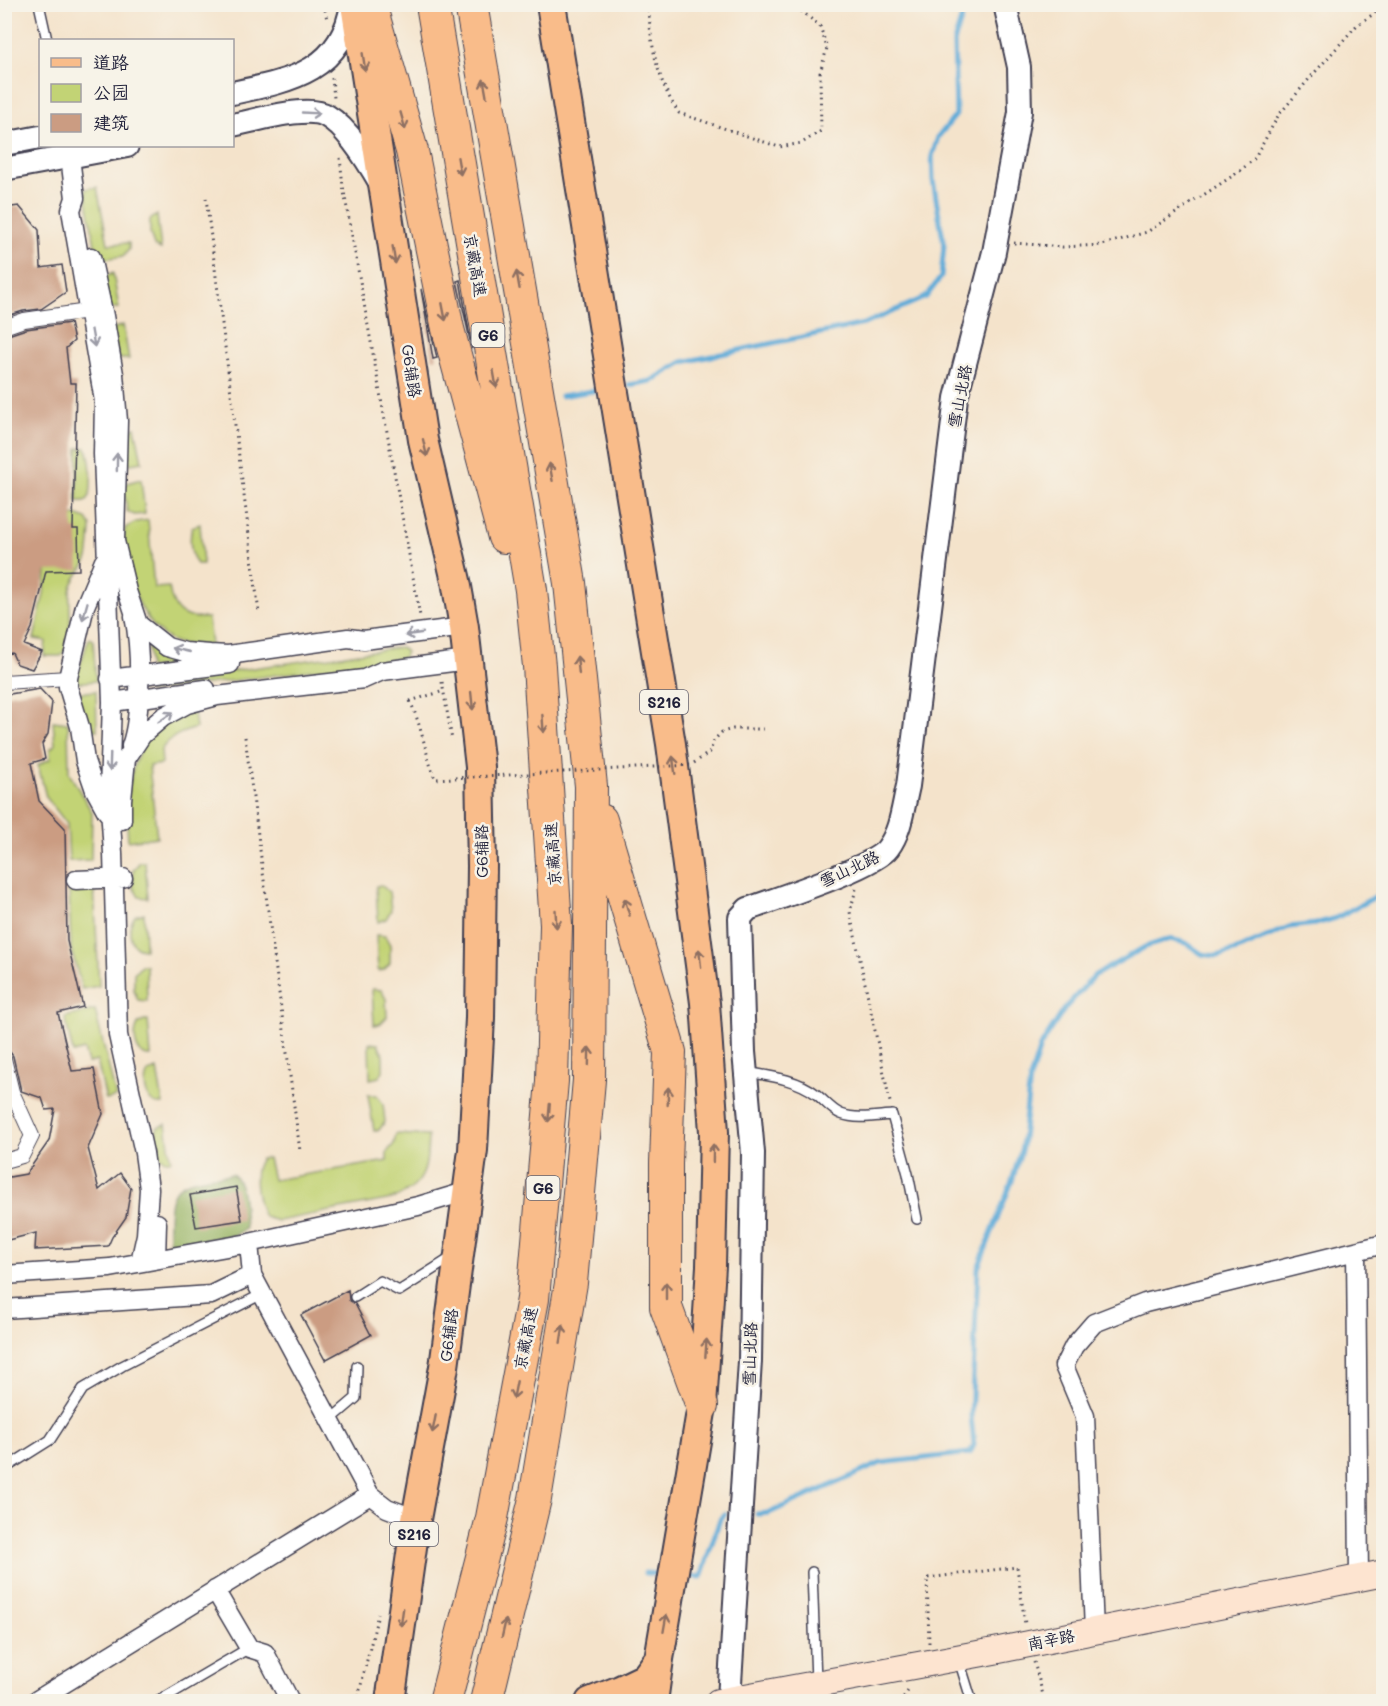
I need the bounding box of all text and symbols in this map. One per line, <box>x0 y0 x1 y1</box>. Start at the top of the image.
legend <box>39 39 234 147</box>
text: 道路 <box>93 50 129 74</box>
one-way arrow <box>358 52 369 72</box>
one-way arrow <box>480 78 491 98</box>
text: 公园 <box>93 80 129 104</box>
one-way arrow <box>300 108 320 119</box>
text: 建筑 <box>93 110 129 134</box>
one-way arrow <box>398 111 409 130</box>
one-way arrow <box>454 155 465 175</box>
street label: 京藏高速 <box>460 232 492 298</box>
one-way arrow <box>389 245 400 264</box>
one-way arrow <box>512 270 523 290</box>
one-way arrow <box>439 302 451 321</box>
road number: G6 <box>472 323 504 347</box>
one-way arrow <box>88 328 99 347</box>
street label: G6辅路 <box>397 343 427 399</box>
street label: 雪山北路 <box>943 363 975 429</box>
one-way arrow <box>490 368 501 388</box>
one-way arrow <box>420 437 431 457</box>
one-way arrow <box>111 453 123 473</box>
one-way arrow <box>545 463 556 482</box>
one-way arrow <box>78 601 90 620</box>
one-way arrow <box>404 628 424 639</box>
one-way arrow <box>172 644 191 656</box>
one-way arrow <box>572 656 583 675</box>
one-way arrow <box>467 690 478 710</box>
road number: S216 <box>640 690 688 714</box>
one-way arrow <box>157 710 174 723</box>
one-way arrow <box>537 714 548 733</box>
one-way arrow <box>104 752 115 772</box>
one-way arrow <box>668 756 679 775</box>
street label: 京藏高速 <box>539 821 565 887</box>
street label: G6辅路 <box>470 824 492 878</box>
street label: 雪山北路 <box>816 845 882 891</box>
one-way arrow <box>621 898 632 917</box>
one-way arrow <box>550 908 561 928</box>
one-way arrow <box>694 949 705 969</box>
one-way arrow <box>584 1047 595 1067</box>
one-way arrow <box>663 1086 674 1106</box>
one-way arrow <box>543 1103 554 1123</box>
one-way arrow <box>708 1143 719 1163</box>
road number: G6 <box>526 1176 560 1200</box>
one-way arrow <box>660 1281 672 1301</box>
street label: 京藏高速 <box>509 1305 541 1371</box>
street label: G6辅路 <box>434 1307 462 1363</box>
street label: 雪山北路 <box>737 1322 761 1386</box>
one-way arrow <box>557 1324 568 1344</box>
one-way arrow <box>701 1338 712 1358</box>
one-way arrow <box>510 1380 521 1399</box>
one-way arrow <box>428 1414 439 1434</box>
road number: S216 <box>390 1522 438 1546</box>
one-way arrow <box>397 1606 408 1626</box>
one-way arrow <box>660 1614 671 1633</box>
one-way arrow <box>499 1619 511 1638</box>
street label: 南辛路 <box>1025 1624 1077 1654</box>

